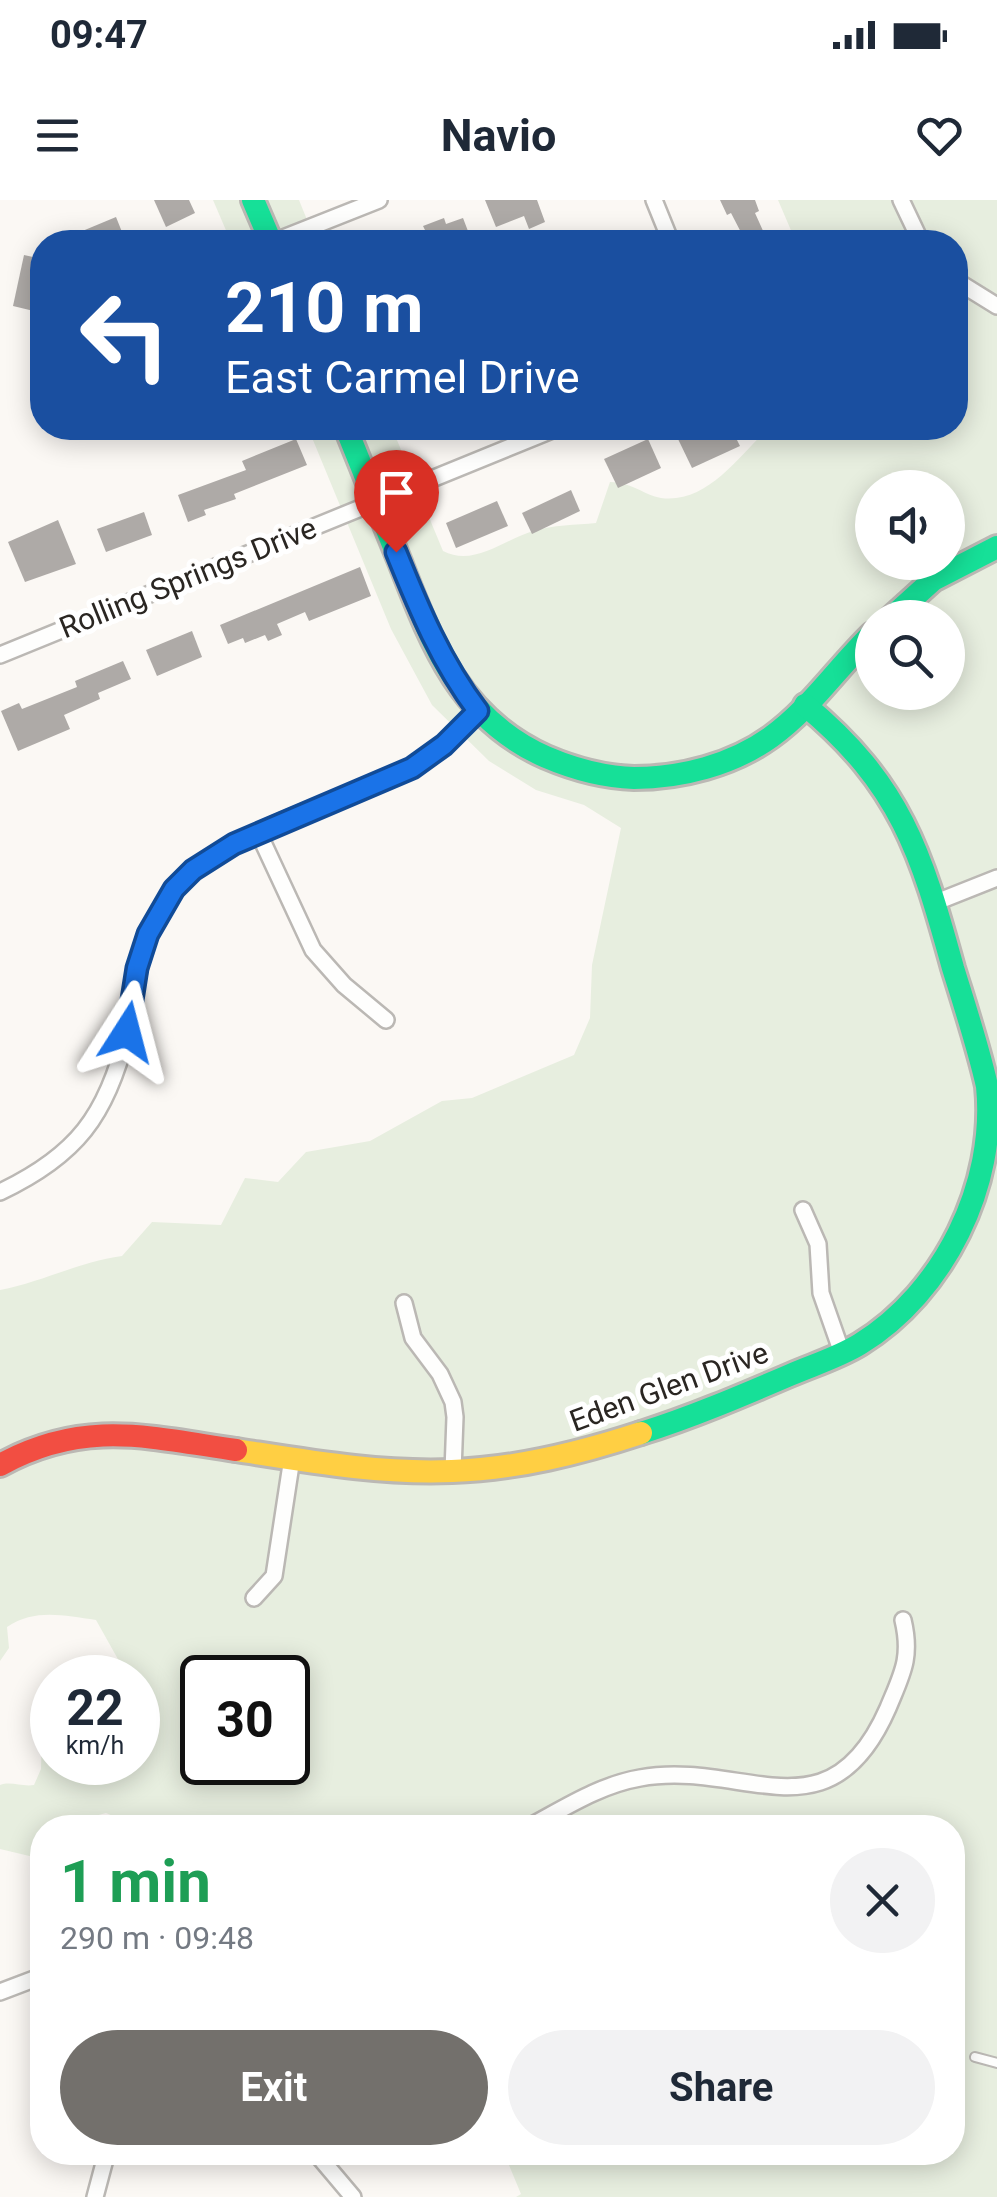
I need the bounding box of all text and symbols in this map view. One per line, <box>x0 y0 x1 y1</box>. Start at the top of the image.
text: 09:47 <box>50 13 148 57</box>
icon: menu <box>30 108 85 163</box>
icon: heart <box>912 108 967 163</box>
text: Navio <box>441 109 556 162</box>
text: 210 m <box>225 267 424 349</box>
icon: left <box>60 270 190 400</box>
text: East Carmel Drive <box>225 351 580 404</box>
pin <box>354 450 439 553</box>
icon: arrive <box>369 465 424 520</box>
map controls <box>855 470 965 710</box>
button: sound <box>855 470 965 580</box>
street label: Rolling Springs Drive <box>54 510 321 645</box>
button: search <box>855 600 965 710</box>
position arrow <box>75 980 179 1084</box>
street label: Eden Glen Drive <box>565 1334 773 1439</box>
speed limit sign: 30 <box>180 1655 310 1785</box>
text: 22 <box>66 1679 124 1737</box>
text: km/h <box>66 1731 124 1760</box>
text: 1 min <box>60 1846 211 1917</box>
button: close <box>830 1848 935 1953</box>
text: 290 m · 09:48 <box>60 1919 254 1957</box>
button: Exit <box>60 2030 488 2145</box>
button: Share <box>508 2030 935 2145</box>

